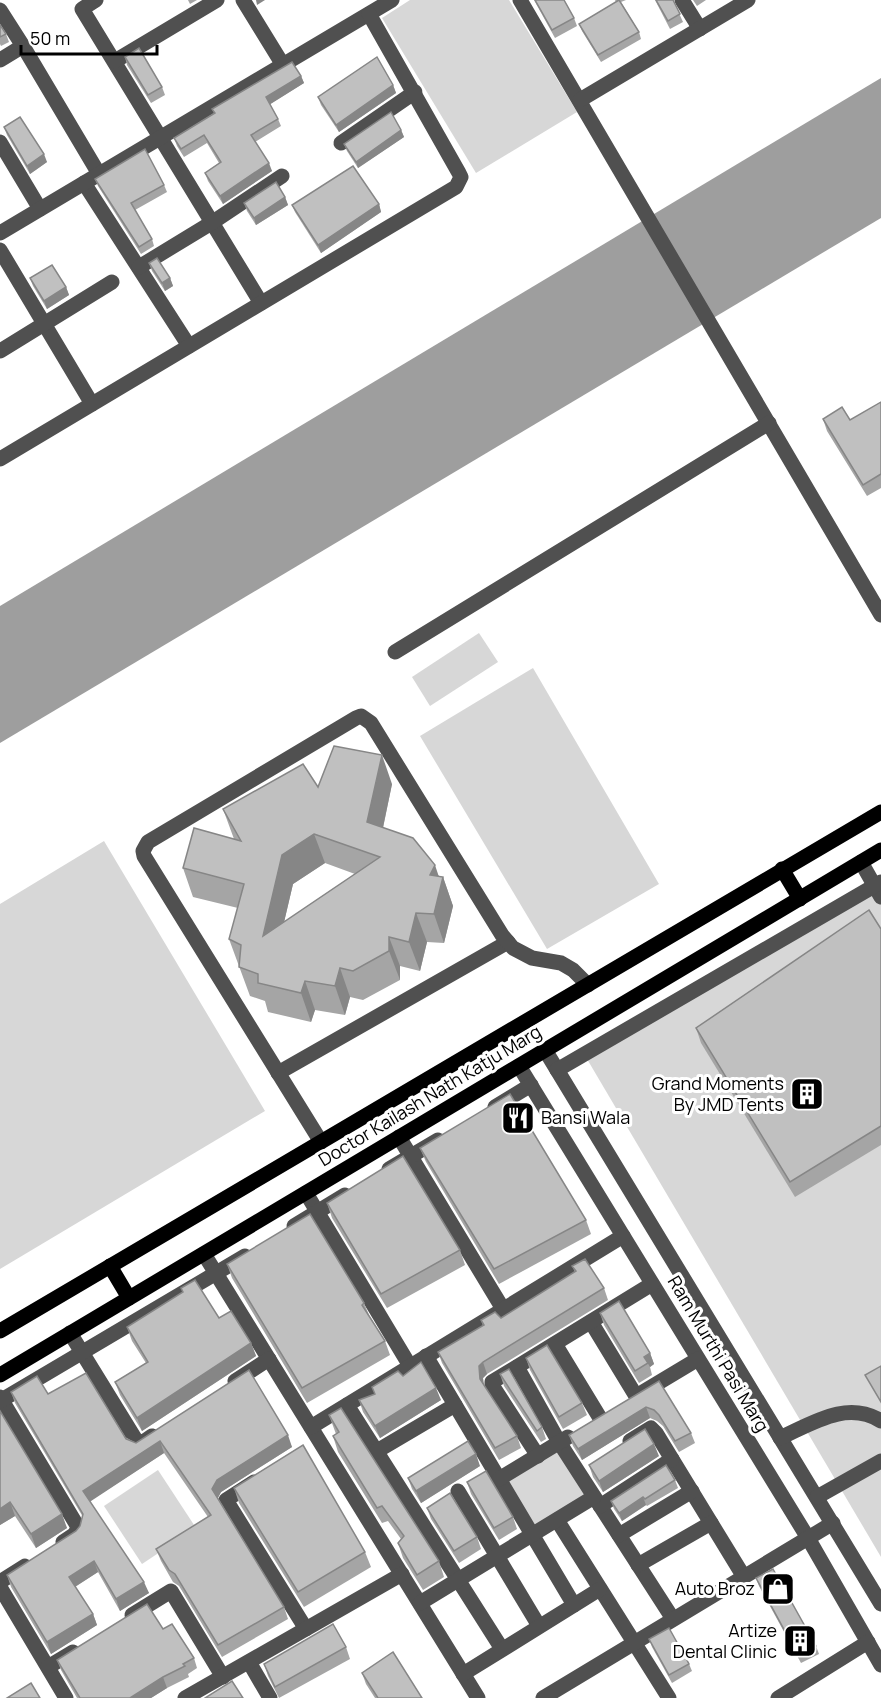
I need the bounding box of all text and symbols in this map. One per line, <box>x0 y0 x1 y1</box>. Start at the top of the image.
scale bar <box>21 18 158 56</box>
text: 50 m <box>30 26 70 50</box>
street label: Doctor Kailash Nath Katju Marg <box>314 1019 545 1171</box>
place label: Grand Moments By JMD Tents <box>652 1071 784 1116</box>
building icon: Grand Moments By JMD Tents <box>789 1076 825 1112</box>
restaurant icon: Bansi Wala <box>500 1100 536 1136</box>
place label: Bansi Wala <box>541 1105 630 1129</box>
street label: Ram Murthi Pasi Marg <box>663 1271 775 1436</box>
shop icon: Auto Broz <box>760 1571 796 1607</box>
place label: Auto Broz <box>675 1576 755 1600</box>
place label: Artize Dental Clinic <box>673 1618 777 1663</box>
building icon: Artize Dental Clinic <box>782 1623 818 1659</box>

